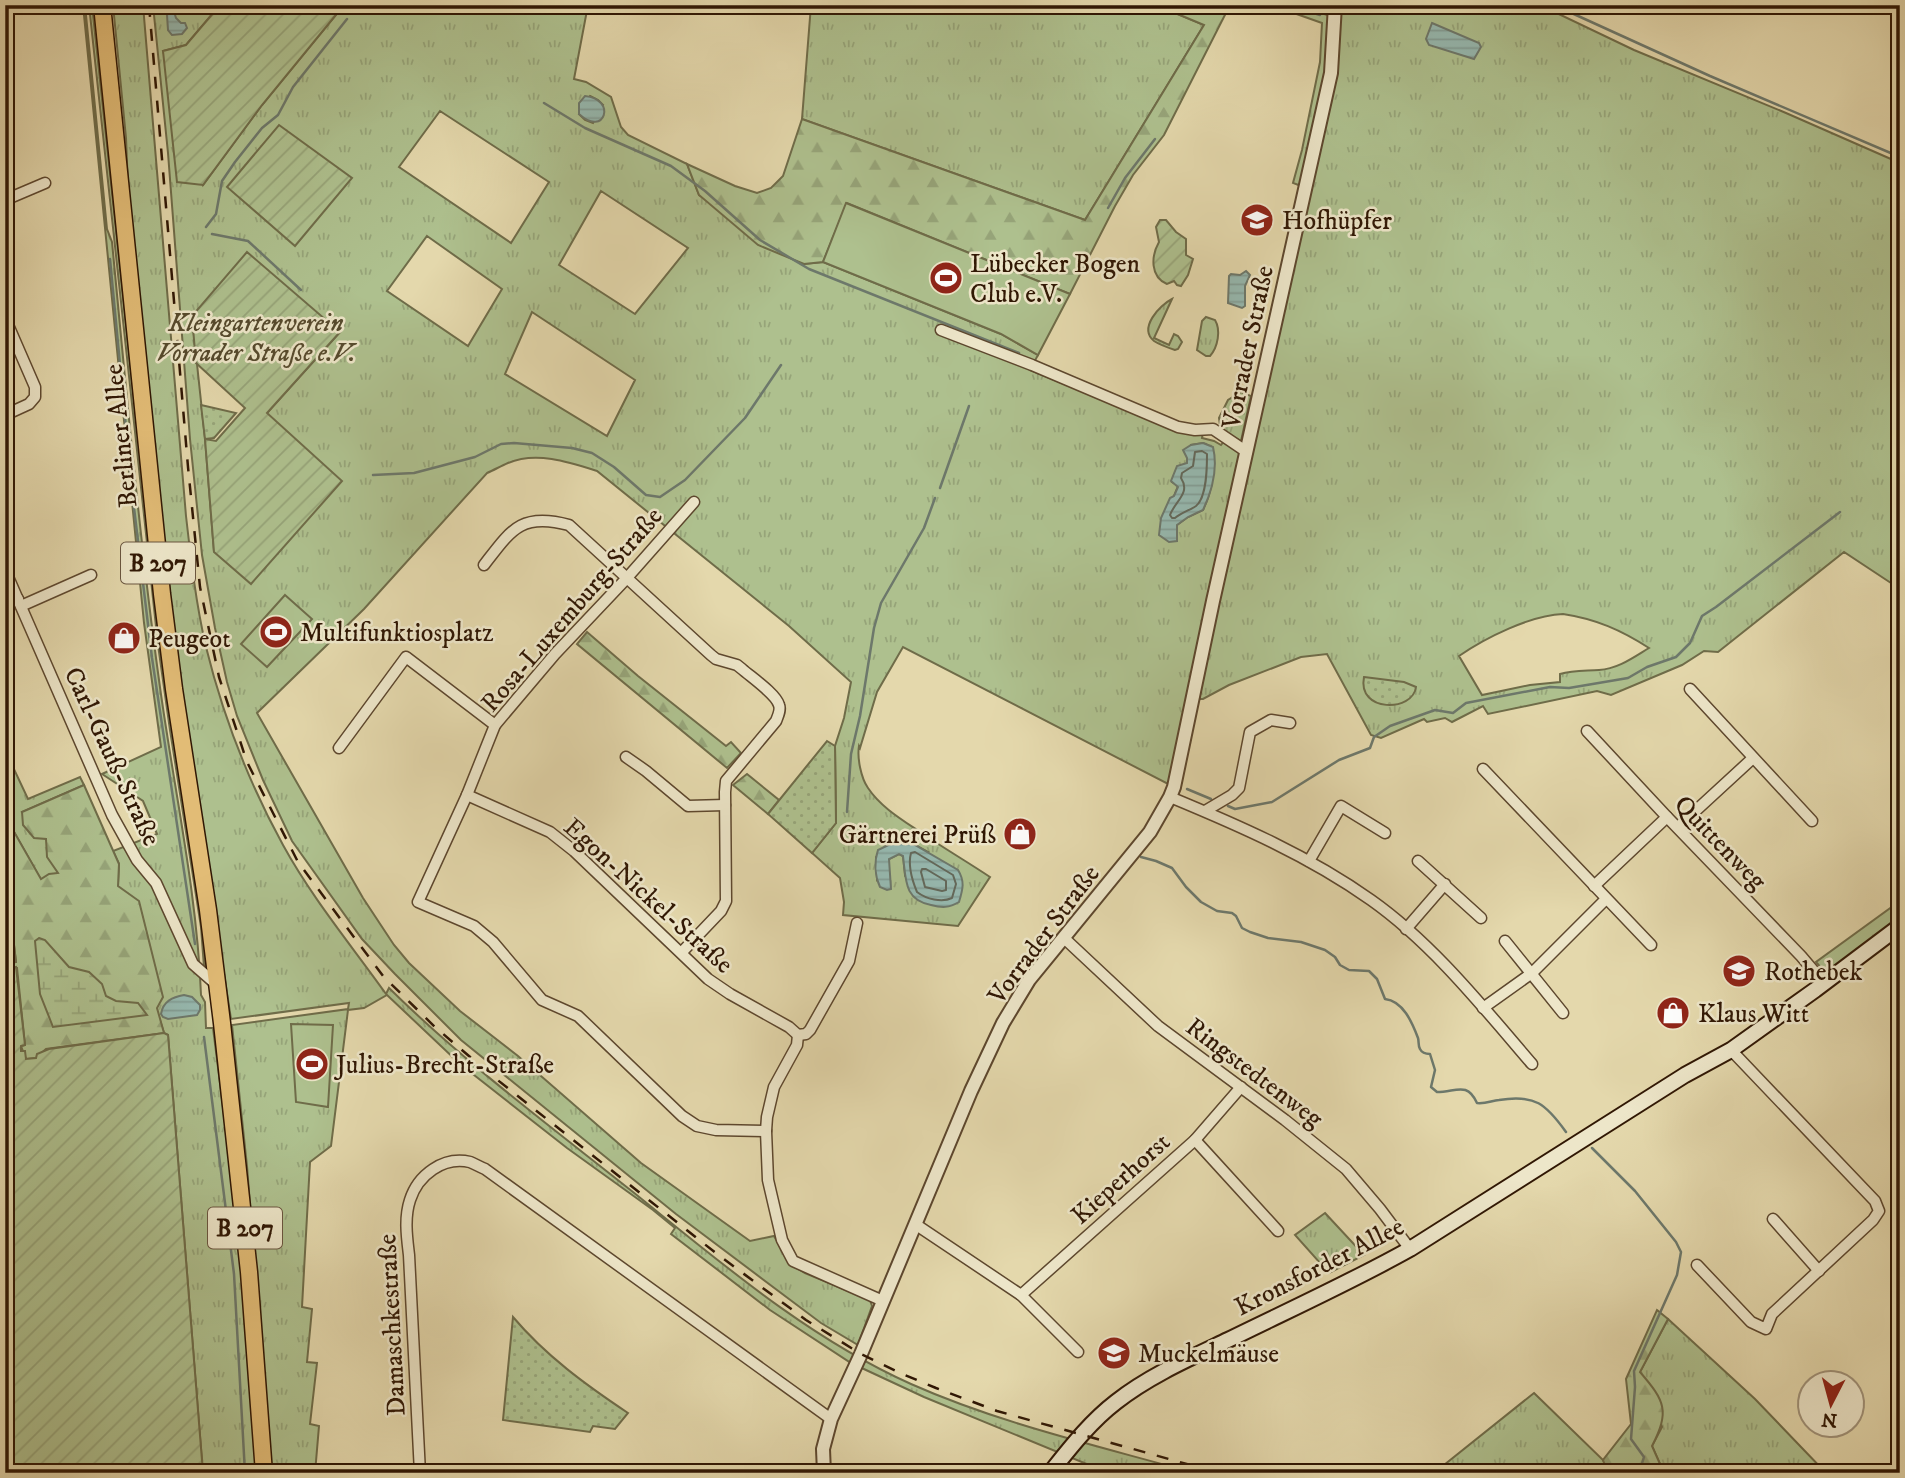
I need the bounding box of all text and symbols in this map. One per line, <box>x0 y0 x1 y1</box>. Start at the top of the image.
school or university icon: Hofhüpfer <box>1238 201 1276 239</box>
place label: Hofhüpfer <box>1282 205 1392 238</box>
place label: Lübecker Bogen Club e.V. <box>970 248 1141 311</box>
sports icon: Lübecker Bogen Club e.V. <box>927 259 965 297</box>
street label: Vorrader Straße <box>1215 263 1282 433</box>
park label: Kleingartenverein Vorrader Straße e.V. <box>156 307 358 370</box>
street label: Berliner Allee <box>98 362 145 509</box>
street label: Rosa-Luxemburg-Straße <box>474 501 670 719</box>
road number: B 207 <box>121 542 195 584</box>
sports icon: Multifunktiosplatz <box>257 613 295 651</box>
place label: Multifunktiosplatz <box>300 617 494 650</box>
shop icon: Peugeot <box>105 619 143 657</box>
place label: Peugeot <box>148 623 230 656</box>
street label: Carl-Gauß-Straße <box>56 662 167 851</box>
street label: Quittenweg <box>1667 789 1773 898</box>
street label: Egon-Nickel-Straße <box>556 811 740 981</box>
shop icon: Gärtnerei Prüß <box>1001 815 1039 853</box>
place label: Gärtnerei Prüß <box>839 819 996 852</box>
street label: Vorrader Straße <box>980 859 1107 1012</box>
school or university icon: Rothebek <box>1720 952 1758 990</box>
place label: Rothebek <box>1764 956 1862 989</box>
shop icon: Klaus Witt <box>1654 994 1692 1032</box>
place label: Klaus Witt <box>1698 998 1809 1031</box>
street label: Ringstedtenweg <box>1179 1011 1330 1136</box>
sports icon: Julius-Brecht-Straße <box>293 1045 331 1083</box>
place label: Julius-Brecht-Straße <box>334 1049 554 1082</box>
street label: Kieperhorst <box>1065 1126 1177 1232</box>
road number: B 207 <box>208 1208 282 1248</box>
street label: Kronsforder Allee <box>1229 1210 1410 1324</box>
street label: Damaschkestraße <box>371 1233 414 1417</box>
school or university icon: Muckelmäuse <box>1095 1334 1133 1372</box>
place label: Muckelmäuse <box>1138 1338 1279 1371</box>
north arrow <box>1797 1370 1867 1440</box>
text: N <box>1820 1407 1838 1432</box>

